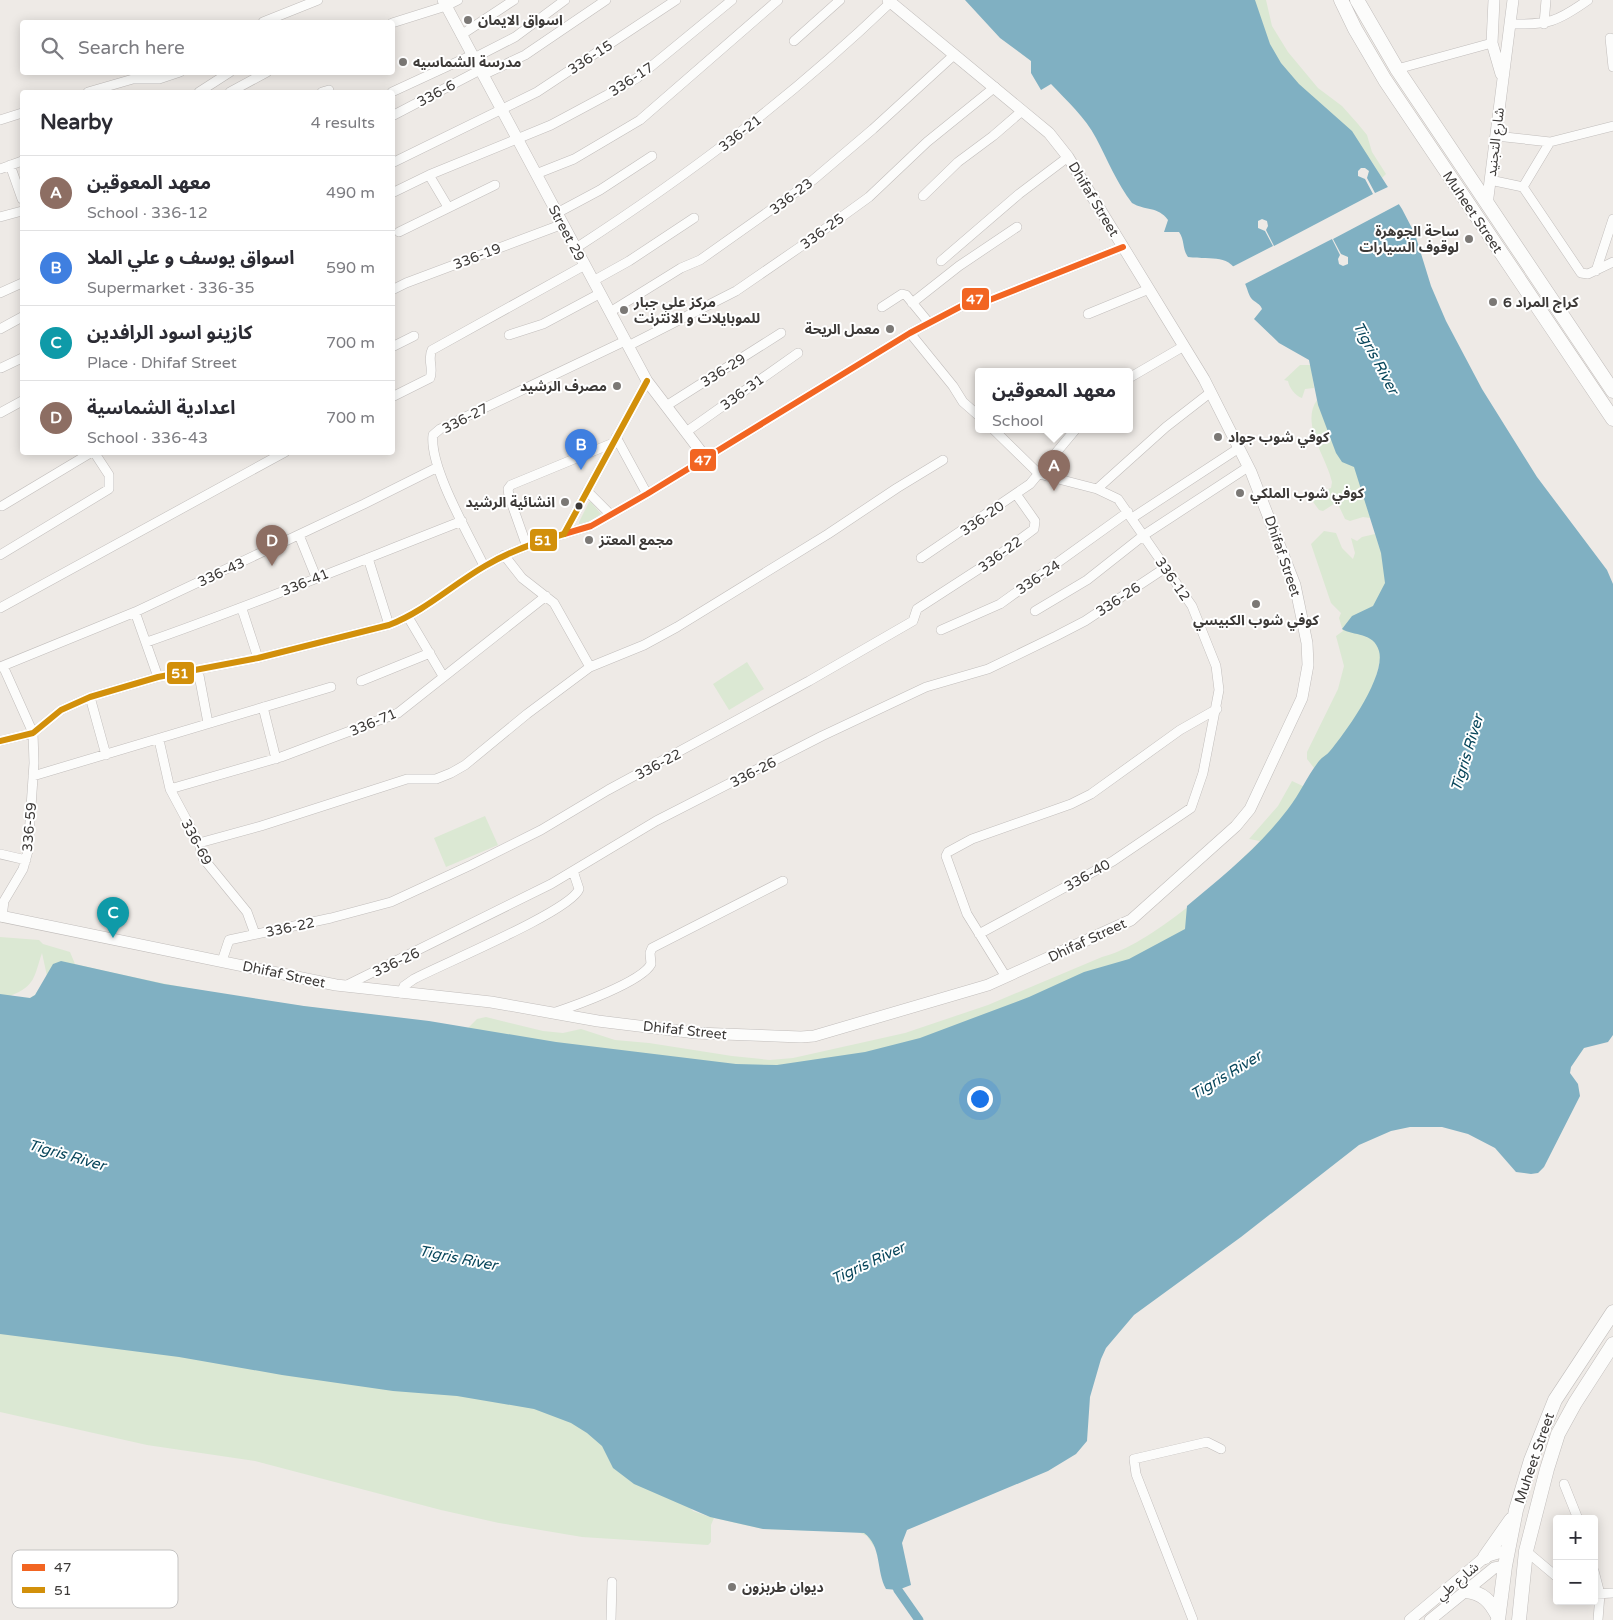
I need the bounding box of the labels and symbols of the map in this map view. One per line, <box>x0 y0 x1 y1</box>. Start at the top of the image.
place label: اسواق الايمان <box>478 12 563 29</box>
marker: اسواق الايمان <box>462 14 474 26</box>
street label: 336-15 <box>565 37 616 78</box>
place label: مدرسة الشماسيه <box>413 54 521 71</box>
marker: مدرسة الشماسيه <box>397 56 409 68</box>
street label: 336-17 <box>606 59 657 100</box>
street label: 336-6 <box>414 76 458 111</box>
street label: شارع التجنيد <box>1483 107 1510 178</box>
street label: 336-21 <box>716 111 765 155</box>
street label: Dhifaf Street <box>1065 159 1123 240</box>
street label: Muheet Street <box>1439 168 1507 257</box>
street label: 336-23 <box>766 175 816 218</box>
street label: Street 29 <box>545 202 588 264</box>
street label: 336-25 <box>797 210 847 253</box>
place label: ساحة الجوهرة لوقوف السيارات <box>1359 223 1459 256</box>
marker: ساحة الجوهرة لوقوف السيارات <box>1463 233 1475 245</box>
street label: 336-19 <box>451 240 503 273</box>
line badge: 47 <box>961 287 990 311</box>
text: 47 <box>966 291 984 308</box>
place label: مركز علي جبار للموبايلات و الانترنت <box>633 294 760 327</box>
place label: كراج المراد 6 <box>1503 294 1579 313</box>
marker: كراج المراد 6 <box>1487 296 1499 308</box>
marker: مركز علي جبار للموبايلات و الانترنت <box>618 304 630 316</box>
water label: Tigris River <box>1349 319 1404 399</box>
place label: معمل الريحة <box>805 321 880 338</box>
marker: معمل الريحة <box>884 323 896 335</box>
street label: 336-29 <box>698 350 749 391</box>
street label: 336-31 <box>717 371 767 414</box>
place label: مصرف الرشيد <box>520 378 607 395</box>
marker: مصرف الرشيد <box>611 380 623 392</box>
street label: 336-27 <box>439 400 491 437</box>
pin: B <box>565 429 597 470</box>
place label: كوفي شوب جواد <box>1228 429 1330 448</box>
marker: كوفي شوب جواد <box>1212 431 1224 443</box>
line badge: 47 <box>689 448 717 472</box>
pin: A <box>1038 450 1070 491</box>
text: 47 <box>694 452 712 469</box>
place label: كوفي شوب الملكي <box>1250 485 1365 504</box>
marker: كوفي شوب الملكي <box>1234 487 1246 499</box>
place label: انشائية الرشيد <box>466 494 555 511</box>
marker: انشائية الرشيد <box>559 496 571 508</box>
street label: 336-20 <box>957 497 1008 540</box>
unlabelled marker <box>574 501 584 511</box>
street label: Dhifaf Street <box>1261 514 1304 599</box>
pin: D <box>256 525 288 566</box>
line badge: 51 <box>529 528 558 552</box>
text: 51 <box>534 532 552 549</box>
place label: مجمع المعتز <box>598 532 673 550</box>
street label: 336-22 <box>975 533 1025 576</box>
marker: مجمع المعتز <box>583 534 595 546</box>
street label: 336-43 <box>195 554 247 591</box>
street label: 336-12 <box>1151 554 1194 605</box>
street label: 336-24 <box>1013 556 1064 598</box>
street label: 336-41 <box>279 565 331 600</box>
street label: 336-26 <box>1093 579 1144 620</box>
marker: كوفي شوب الكبيسي <box>1250 598 1262 610</box>
place label: كوفي شوب الكبيسي <box>1193 612 1320 631</box>
line badge: 51 <box>166 661 195 685</box>
text: 51 <box>171 665 189 682</box>
street label: 336-71 <box>347 705 399 740</box>
water label: Tigris River <box>1447 710 1488 794</box>
street label: 336-22 <box>632 745 684 784</box>
street label: 336-26 <box>727 754 779 791</box>
street label: 336-59 <box>19 802 40 853</box>
street label: 336-69 <box>177 816 216 868</box>
street label: 336-40 <box>1061 856 1113 895</box>
pin: C <box>97 897 129 938</box>
street label: 336-22 <box>264 914 316 941</box>
street label: Dhifaf Street <box>1045 915 1130 966</box>
street label: 336-26 <box>370 944 423 981</box>
street label: Dhifaf Street <box>241 957 327 992</box>
street label: Dhifaf Street <box>642 1018 728 1043</box>
water label: Tigris River <box>1187 1046 1267 1103</box>
your location <box>967 1086 993 1112</box>
water label: Tigris River <box>26 1135 110 1175</box>
water label: Tigris River <box>828 1237 910 1288</box>
water label: Tigris River <box>417 1242 501 1275</box>
street label: Muheet Street <box>1511 1410 1558 1506</box>
legend <box>12 1550 178 1608</box>
text: 47 <box>54 1559 72 1576</box>
street label: شارع طي <box>1432 1559 1484 1606</box>
place label: ديوان طربزون <box>742 1579 824 1596</box>
marker: ديوان طربزون <box>726 1581 738 1593</box>
text: 51 <box>54 1582 72 1599</box>

